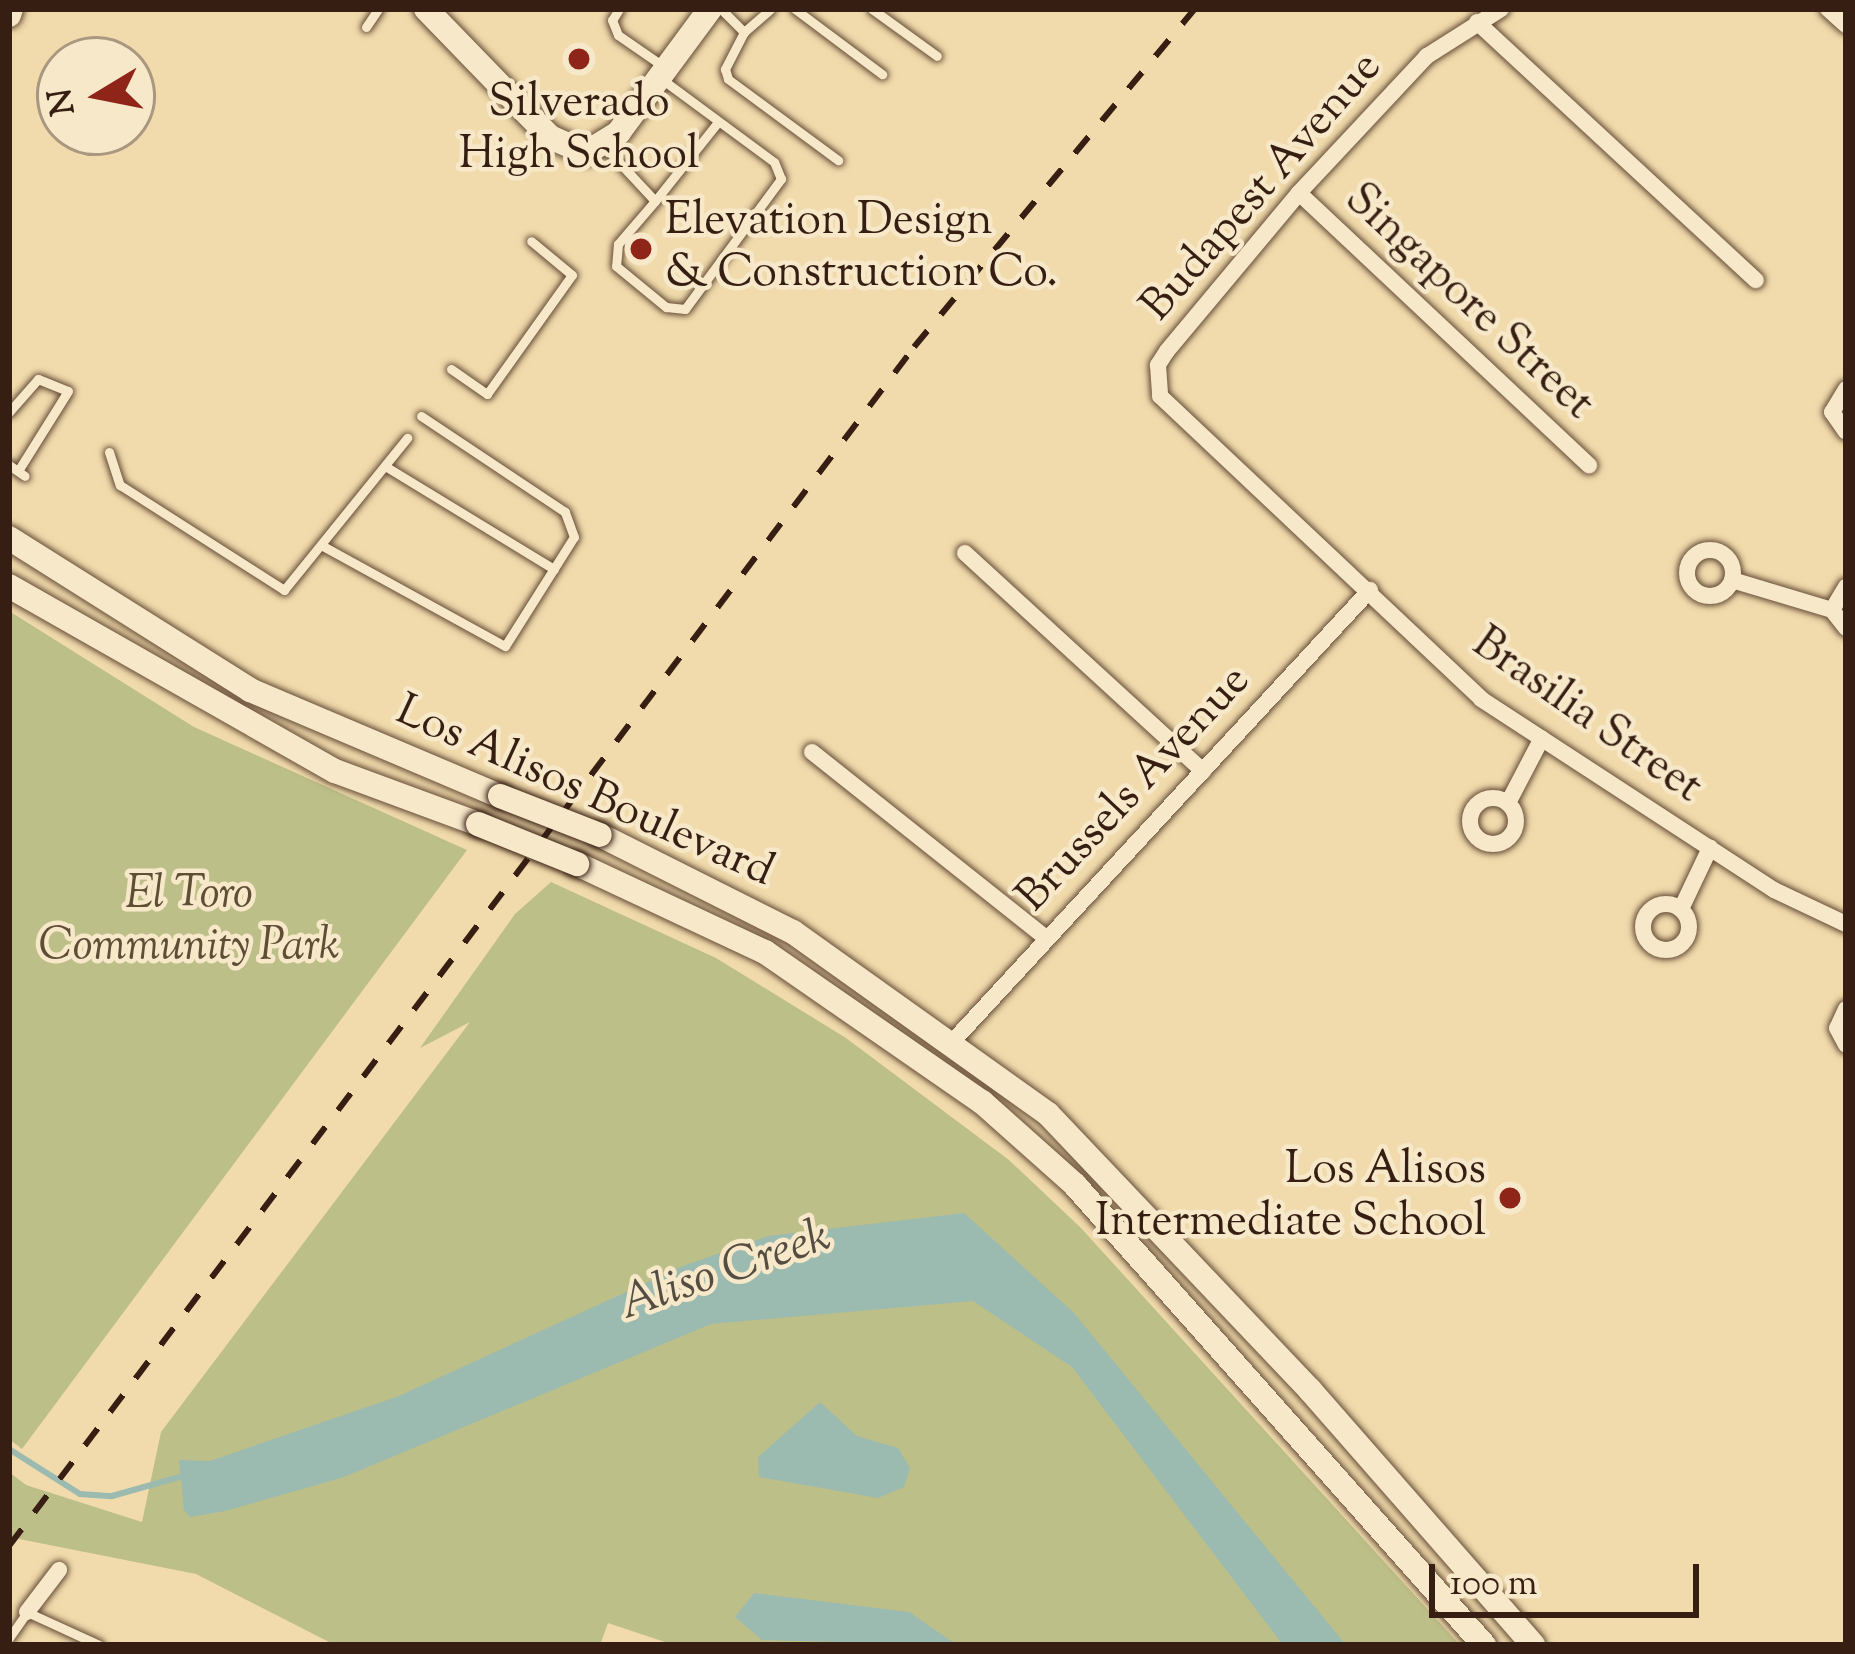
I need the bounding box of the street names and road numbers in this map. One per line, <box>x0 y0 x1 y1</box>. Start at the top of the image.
street label: Budapest Avenue <box>1131 42 1395 334</box>
street label: Singapore Street <box>1332 174 1604 432</box>
street label: Brasilia Street <box>1461 618 1711 816</box>
street label: Brussels Avenue <box>1007 656 1263 924</box>
street label: Los Alisos Boulevard <box>387 685 781 901</box>

